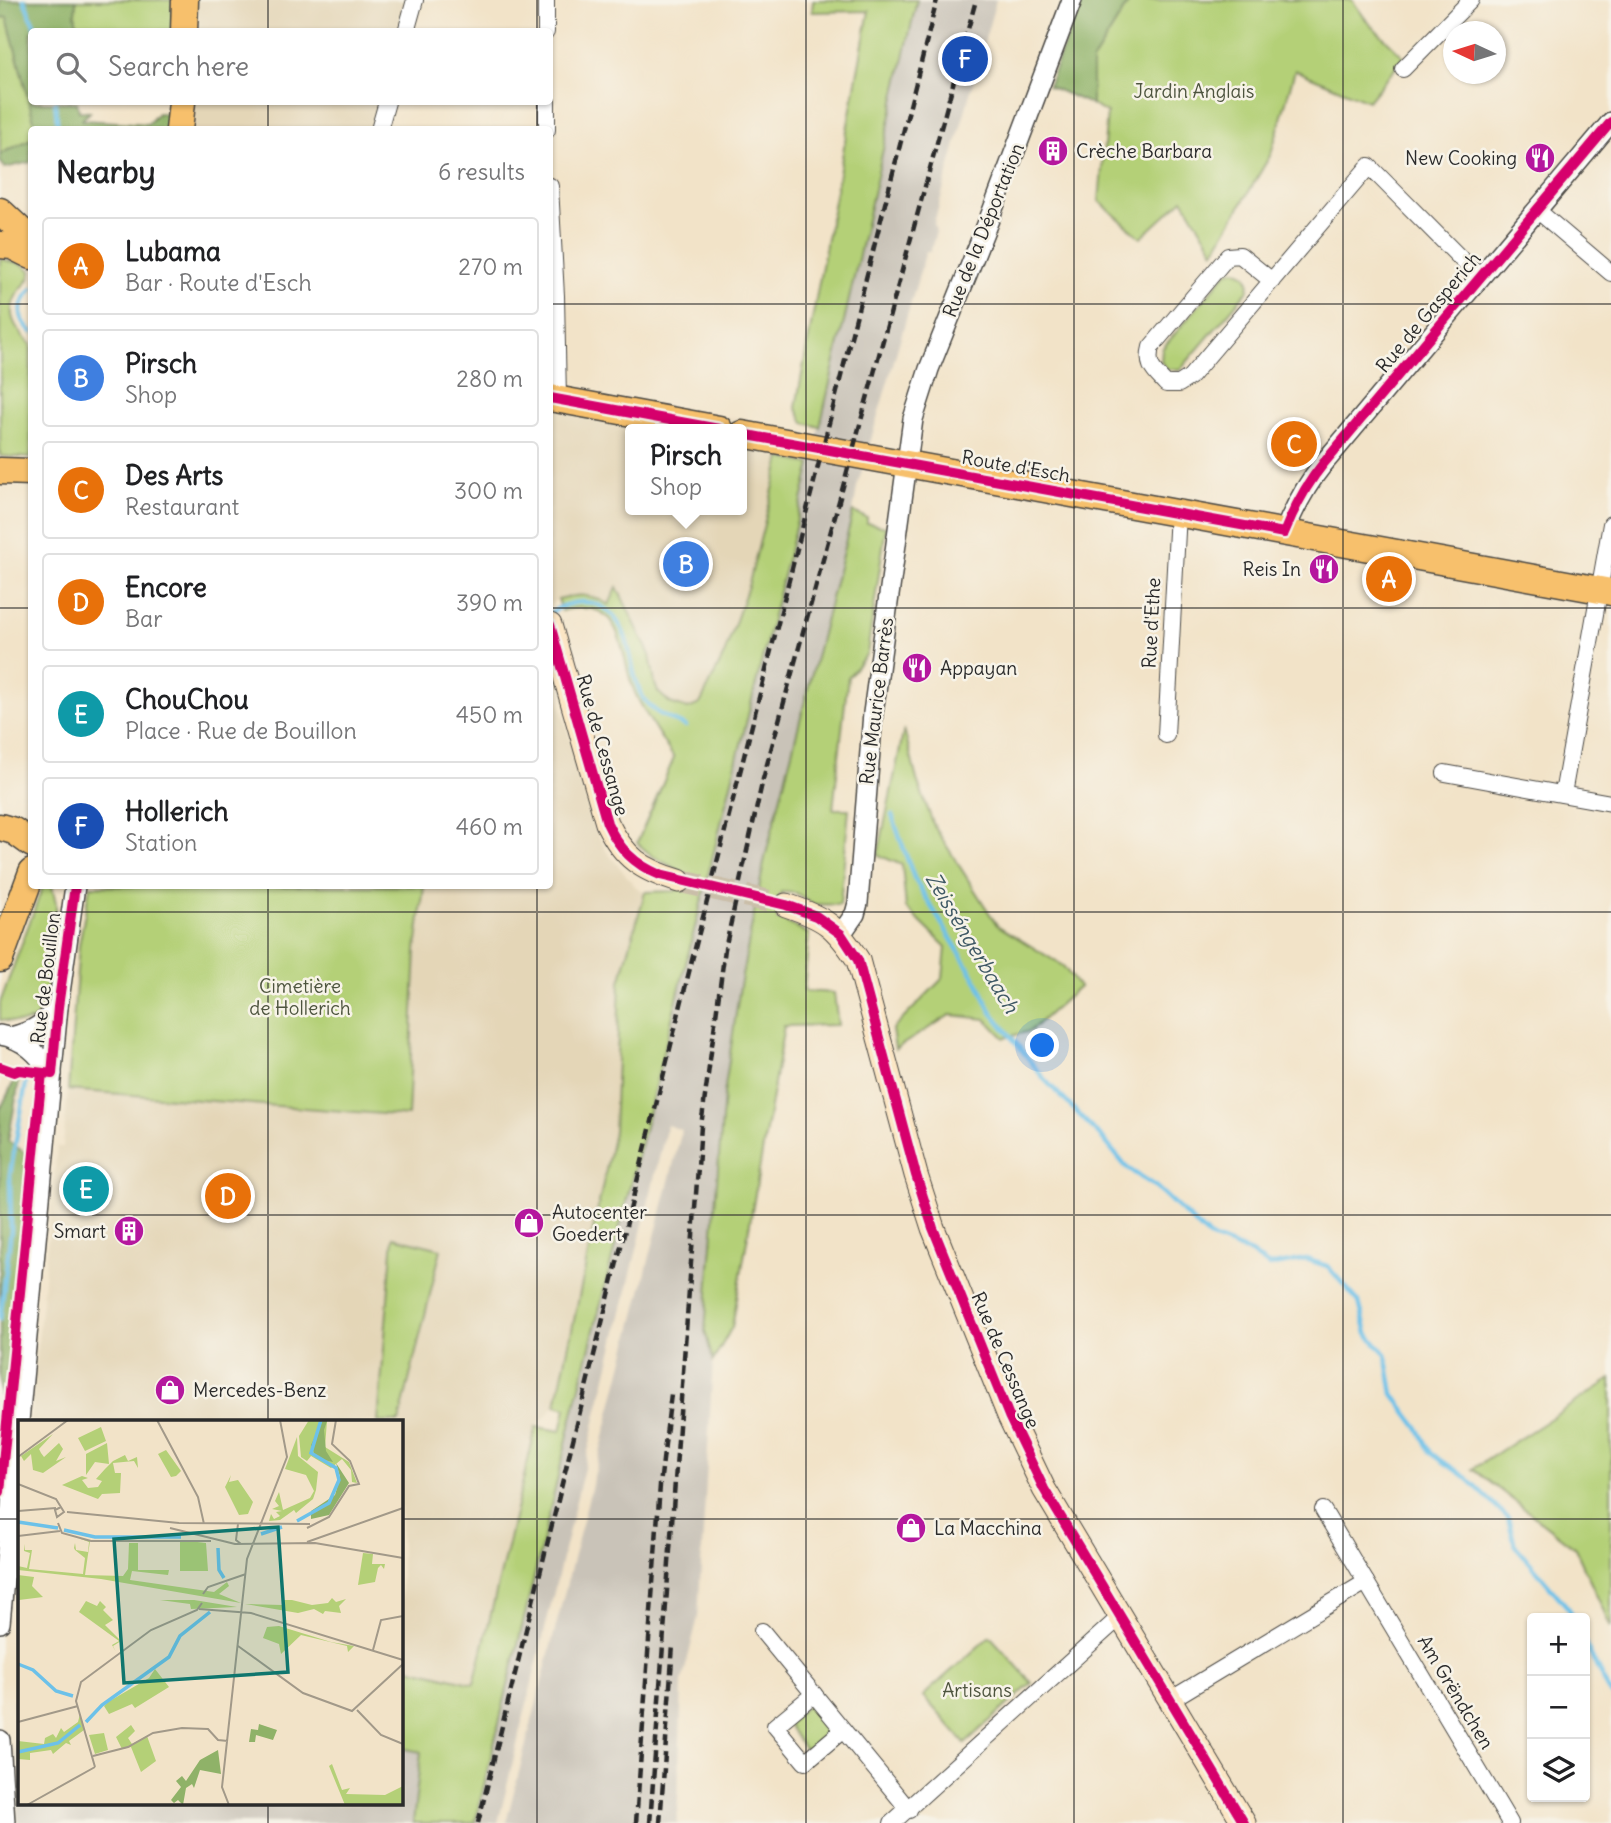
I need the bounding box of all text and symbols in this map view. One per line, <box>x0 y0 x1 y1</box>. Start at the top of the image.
north arrow <box>1443 21 1506 84</box>
search box <box>28 28 553 105</box>
pin: F <box>942 33 988 85</box>
icon: search <box>52 48 90 86</box>
text: Search here <box>108 50 249 83</box>
park label: Jardin Anglais <box>1134 79 1254 103</box>
building icon: Crèche Barbara <box>1036 134 1070 168</box>
street label: Rue de la Déportation <box>937 139 1029 321</box>
place label: Crèche Barbara <box>1076 139 1212 163</box>
restaurant icon: New Cooking <box>1523 141 1557 175</box>
place label: New Cooking <box>1405 146 1517 170</box>
text: Nearby <box>56 153 156 191</box>
text: 6 results <box>438 157 525 186</box>
text: Lubama <box>125 235 221 268</box>
street label: Rue de Gasperich <box>1370 247 1486 377</box>
text: A <box>74 252 88 281</box>
text: 270 m <box>458 252 523 281</box>
text: Bar · Route d'Esch <box>125 268 312 297</box>
text: Pirsch <box>125 347 197 380</box>
text: B <box>73 364 89 393</box>
text: 280 m <box>456 364 523 393</box>
text: Shop <box>125 380 177 409</box>
pin: C <box>1271 418 1317 470</box>
popup <box>625 424 747 515</box>
text: Pirsch <box>650 439 722 472</box>
street label: Route d'Esch <box>960 445 1072 487</box>
text: Des Arts <box>125 459 223 492</box>
text: Shop <box>650 472 702 501</box>
text: C <box>73 476 89 505</box>
text: 300 m <box>454 476 523 505</box>
text: Restaurant <box>125 492 239 521</box>
pin: B <box>663 538 709 590</box>
restaurant icon: Reis In <box>1307 552 1341 586</box>
pin: A <box>1366 553 1412 605</box>
place label: Reis In <box>1242 557 1301 581</box>
text: Encore <box>125 571 207 604</box>
street label: Rue d'Ethe <box>1137 577 1165 669</box>
text: D <box>73 588 89 617</box>
text: 390 m <box>456 588 523 617</box>
text: Bar <box>125 604 163 633</box>
street label: Rue Maurice Barrès <box>854 616 898 786</box>
restaurant icon: Appayan <box>900 651 934 685</box>
place label: Appayan <box>940 656 1017 680</box>
street label: Rue de Cessange <box>571 672 635 818</box>
text: ChouChou <box>125 683 249 716</box>
text: E <box>74 700 88 729</box>
text: 450 m <box>456 700 523 729</box>
text: Place · Rue de Bouillon <box>125 716 357 745</box>
text: Hollerich <box>125 795 229 828</box>
text: F <box>74 812 88 841</box>
text: 460 m <box>456 812 523 841</box>
text: Station <box>125 828 197 857</box>
water label: Zeisséngerbaach <box>920 867 1026 1019</box>
street label: Rue de Bouillon <box>25 911 65 1045</box>
park label: Cimetière de Hollerich <box>249 974 351 1020</box>
your location <box>1025 1028 1059 1062</box>
pin: E <box>63 1163 109 1215</box>
pin: D <box>205 1170 251 1222</box>
place label: Autocenter Goedert <box>552 1200 647 1246</box>
shop icon: Autocenter Goedert <box>512 1206 546 1240</box>
building icon: Smart <box>112 1214 146 1248</box>
place label: Smart <box>54 1219 106 1243</box>
street label: Rue de Cessange <box>966 1288 1046 1432</box>
shop icon: Mercedes-Benz <box>153 1373 187 1407</box>
place label: Mercedes-Benz <box>193 1378 326 1402</box>
inset map <box>18 1420 402 1806</box>
shop icon: La Macchina <box>894 1511 928 1545</box>
place label: La Macchina <box>934 1516 1042 1540</box>
map controls <box>1527 1613 1590 1802</box>
button: + <box>1527 1613 1590 1676</box>
street label: Am Grëndchen <box>1413 1631 1499 1753</box>
button: − <box>1527 1676 1590 1739</box>
park label: Artisans <box>942 1678 1012 1702</box>
button: layers <box>1527 1739 1590 1802</box>

